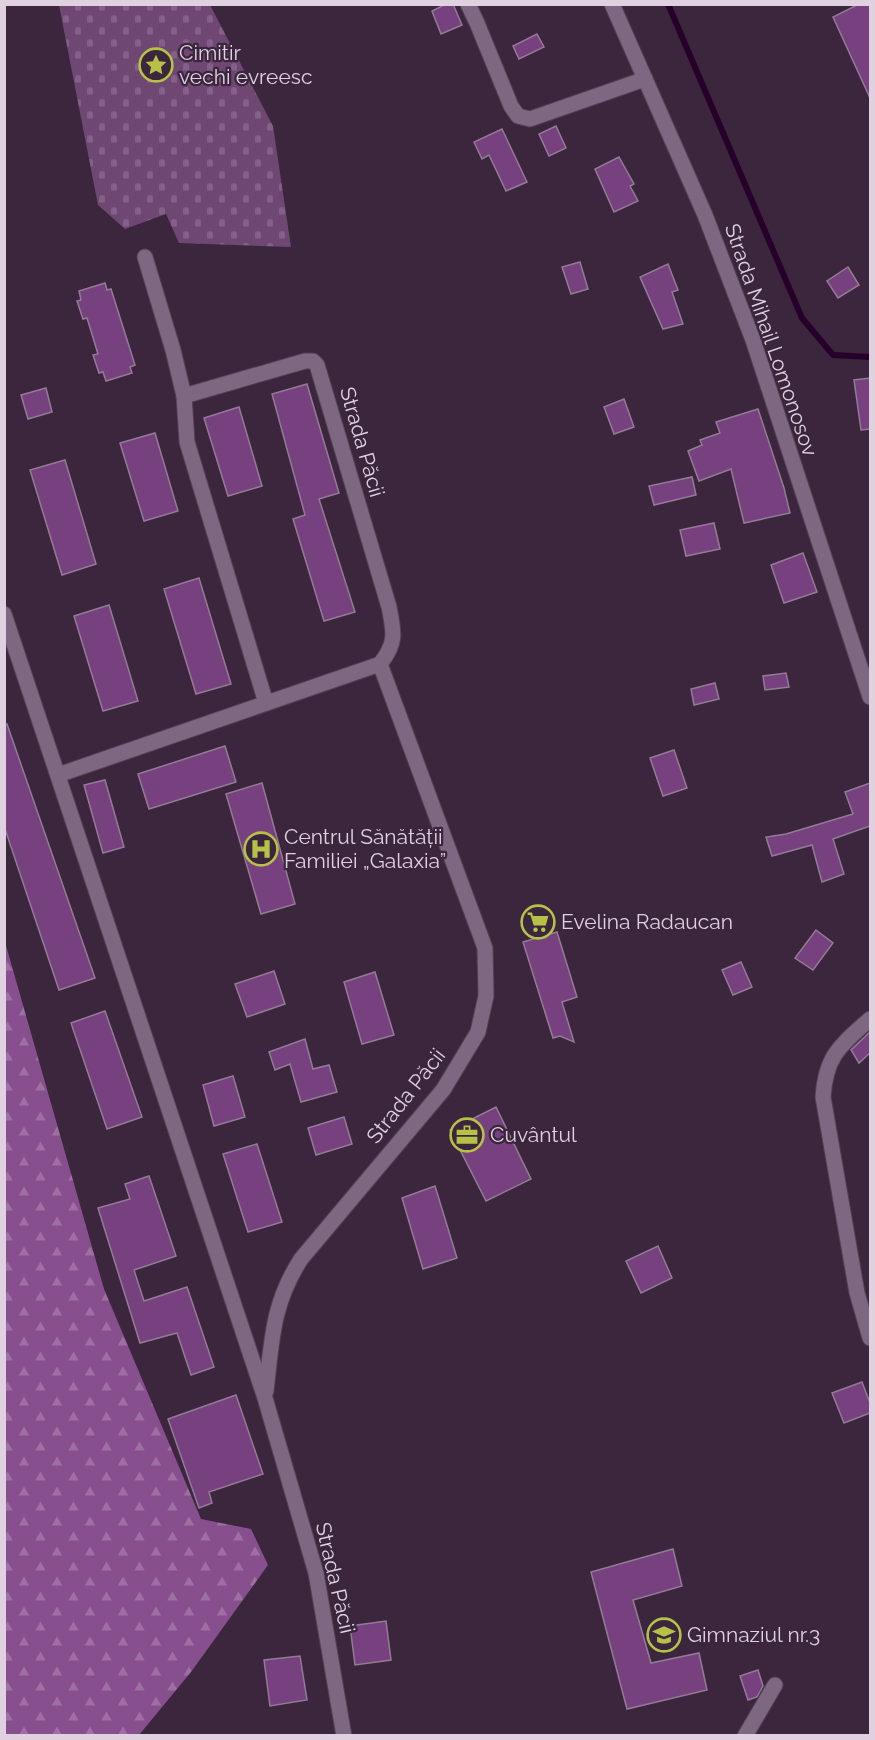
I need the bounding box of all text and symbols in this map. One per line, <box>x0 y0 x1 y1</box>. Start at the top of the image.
place label: Cimitir vechi evreesc <box>179 40 312 89</box>
place icon: Cimitir vechi evreesc <box>138 47 174 83</box>
street label: Strada Mihail Lomonosov <box>720 220 823 459</box>
street label: Strada Păcii <box>335 384 390 500</box>
place label: Centrul Sănătății Familiei „Galaxia” <box>284 824 446 873</box>
hospital icon: Centrul Sănătății Familiei „Galaxia” <box>243 831 279 867</box>
supermarket icon: Evelina Radaucan <box>520 904 556 940</box>
place label: Evelina Radaucan <box>561 909 733 934</box>
street label: Strada Păcii <box>361 1043 450 1148</box>
office icon: Cuvântul <box>449 1117 485 1153</box>
place label: Cuvântul <box>490 1122 577 1147</box>
street label: Strada Păcii <box>311 1520 360 1636</box>
school or university icon: Gimnaziul nr.3 <box>646 1617 682 1653</box>
place label: Gimnaziul nr.3 <box>687 1622 820 1647</box>

